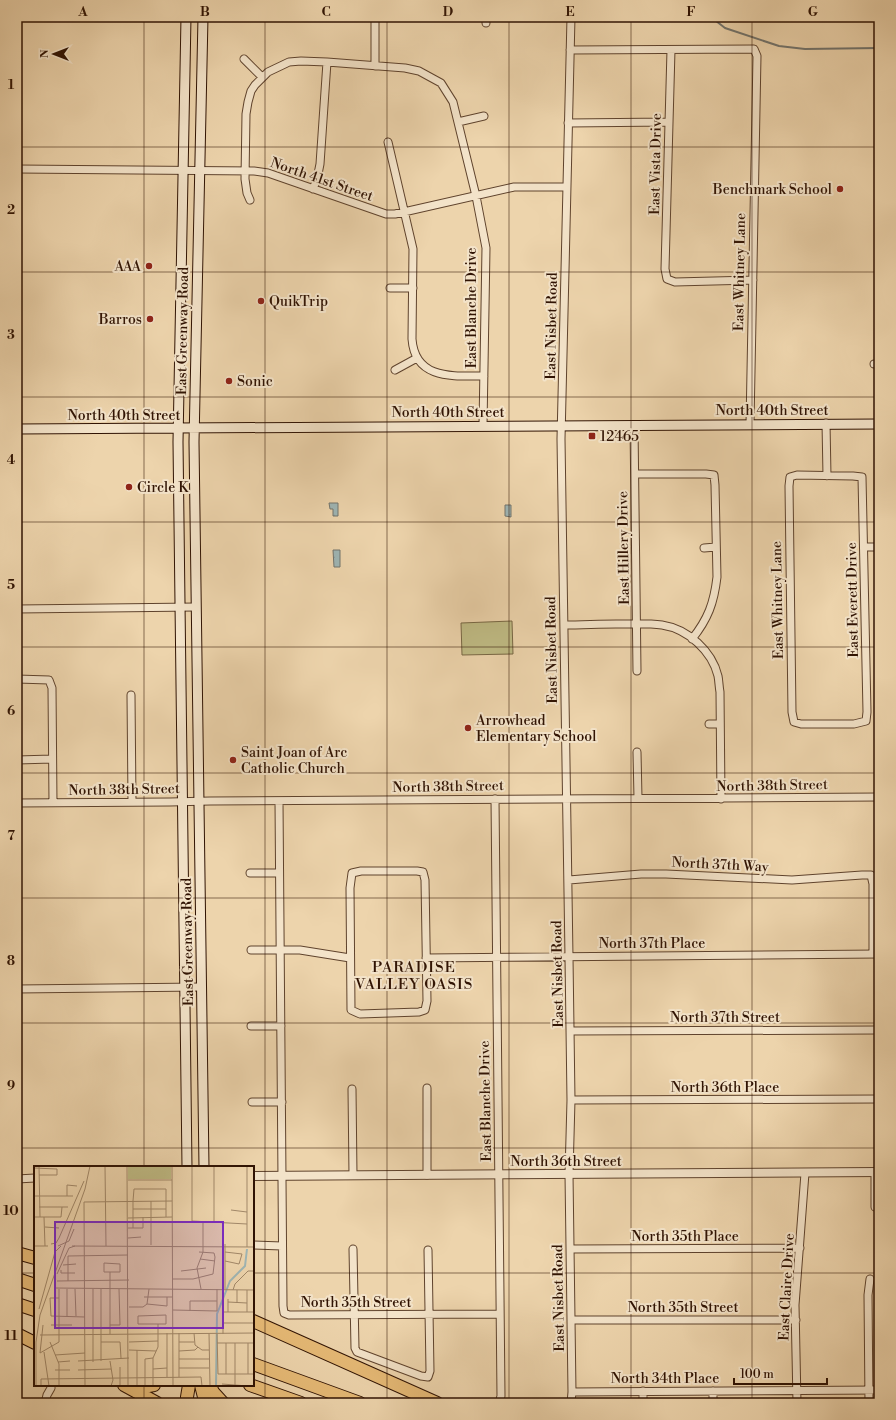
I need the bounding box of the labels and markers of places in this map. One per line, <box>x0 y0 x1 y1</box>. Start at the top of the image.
place label: Benchmark School <box>712 181 832 199</box>
marker: Benchmark School <box>835 184 845 194</box>
place label: AAA <box>113 258 141 276</box>
marker: AAA <box>144 261 154 271</box>
place label: QuikTrip <box>269 293 328 311</box>
marker: QuikTrip <box>256 296 266 306</box>
place label: Barros <box>98 311 142 329</box>
marker: Barros <box>145 314 155 324</box>
place label: Sonic <box>237 373 273 391</box>
marker: Sonic <box>224 376 234 386</box>
place label: 12465 <box>600 428 639 446</box>
marker: 12465 <box>587 431 597 441</box>
place label: Circle K <box>137 479 189 497</box>
marker: Circle K <box>124 482 134 492</box>
place label: Arrowhead Elementary School <box>475 712 596 746</box>
marker: Arrowhead Elementary School <box>463 723 473 733</box>
place label: Saint Joan of Arc Catholic Church <box>241 744 347 778</box>
marker: Saint Joan of Arc Catholic Church <box>228 755 238 765</box>

